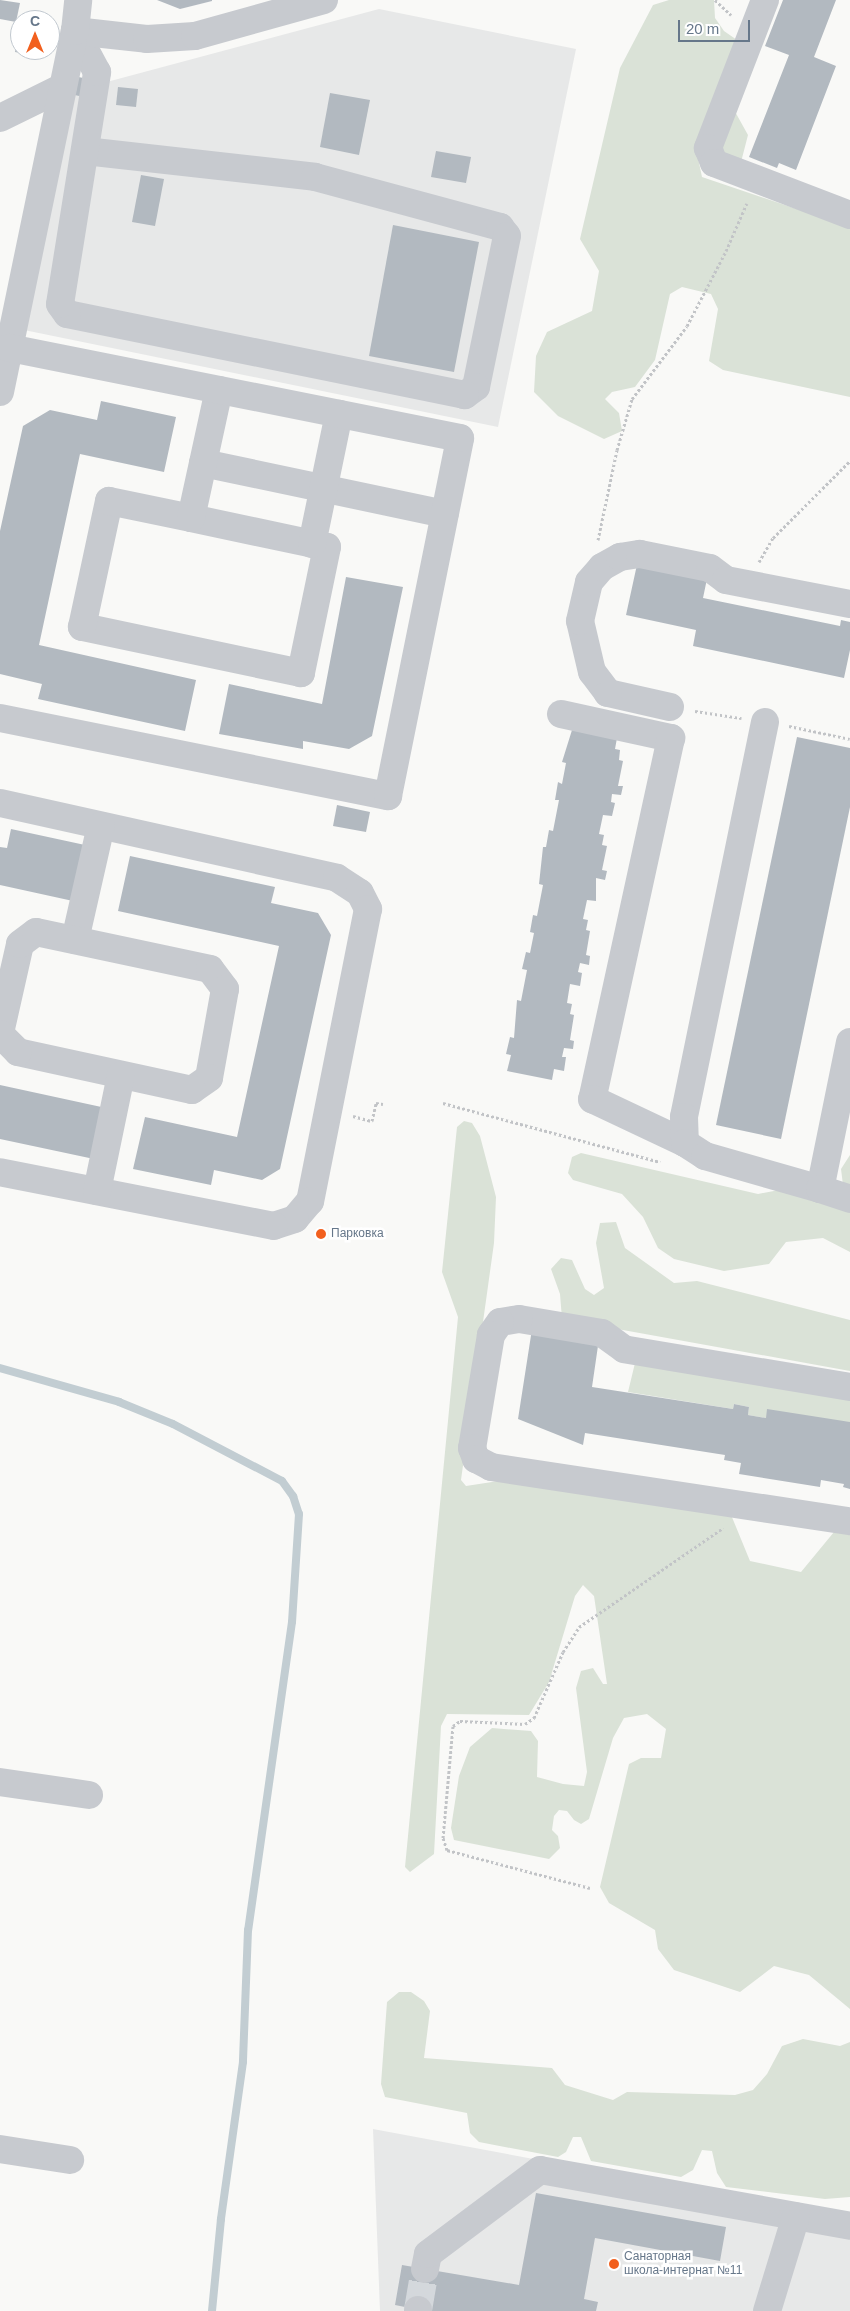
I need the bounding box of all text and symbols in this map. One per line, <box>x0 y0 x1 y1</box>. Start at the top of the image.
north arrow <box>10 10 60 60</box>
scale bar <box>680 10 752 42</box>
text: С <box>30 13 40 29</box>
text: 20 m <box>686 20 719 37</box>
place label: Парковка <box>331 1227 384 1241</box>
marker: Парковка <box>315 1228 327 1240</box>
place label: Санаторная школа-интернат №11 <box>624 2250 742 2278</box>
marker: Санаторная школа-интернат №11 <box>608 2258 620 2270</box>

